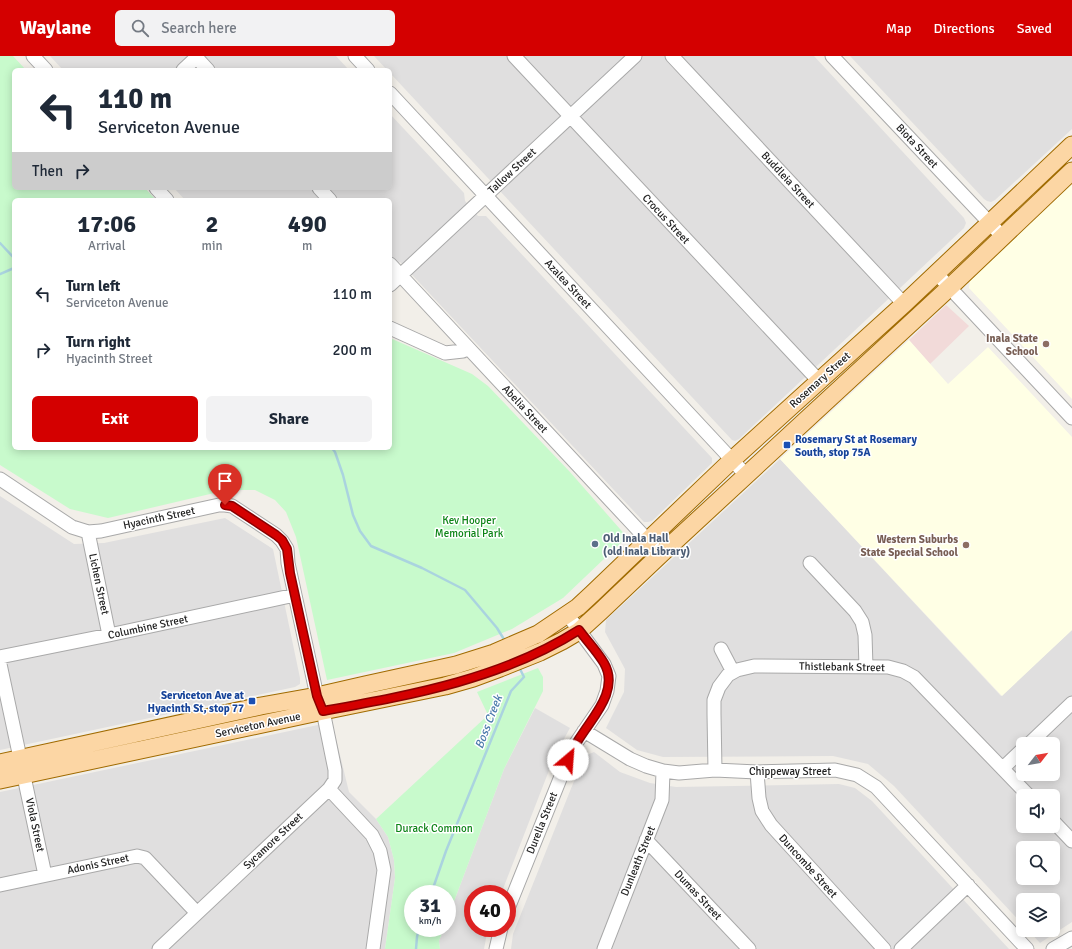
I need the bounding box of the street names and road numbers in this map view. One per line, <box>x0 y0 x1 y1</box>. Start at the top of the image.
street label: Biota Street <box>893 121 941 171</box>
street label: Tallow Street <box>485 145 539 197</box>
street label: Buddleia Street <box>758 149 818 211</box>
street label: Crocus Street <box>640 191 692 247</box>
street label: Azalea Street <box>542 257 594 311</box>
street label: Rosemary Street <box>787 349 853 411</box>
street label: Abelia Street <box>499 382 551 436</box>
street label: Hyacinth Street <box>122 504 196 532</box>
street label: Lichen Street <box>86 552 112 616</box>
street label: Columbine Street <box>107 612 189 642</box>
street label: Thistlebank Street <box>799 660 885 674</box>
street label: Serviceton Avenue <box>214 710 302 740</box>
street label: Chippeway Street <box>749 765 831 778</box>
street label: Durella Street <box>524 790 560 856</box>
street label: Viola Street <box>23 797 47 853</box>
street label: Sycamore Street <box>241 810 306 872</box>
street label: Dunleath Street <box>618 824 658 898</box>
street label: Duncombe Street <box>776 831 840 901</box>
street label: Adonis Street <box>66 851 130 877</box>
street label: Dumas Street <box>672 867 724 923</box>

